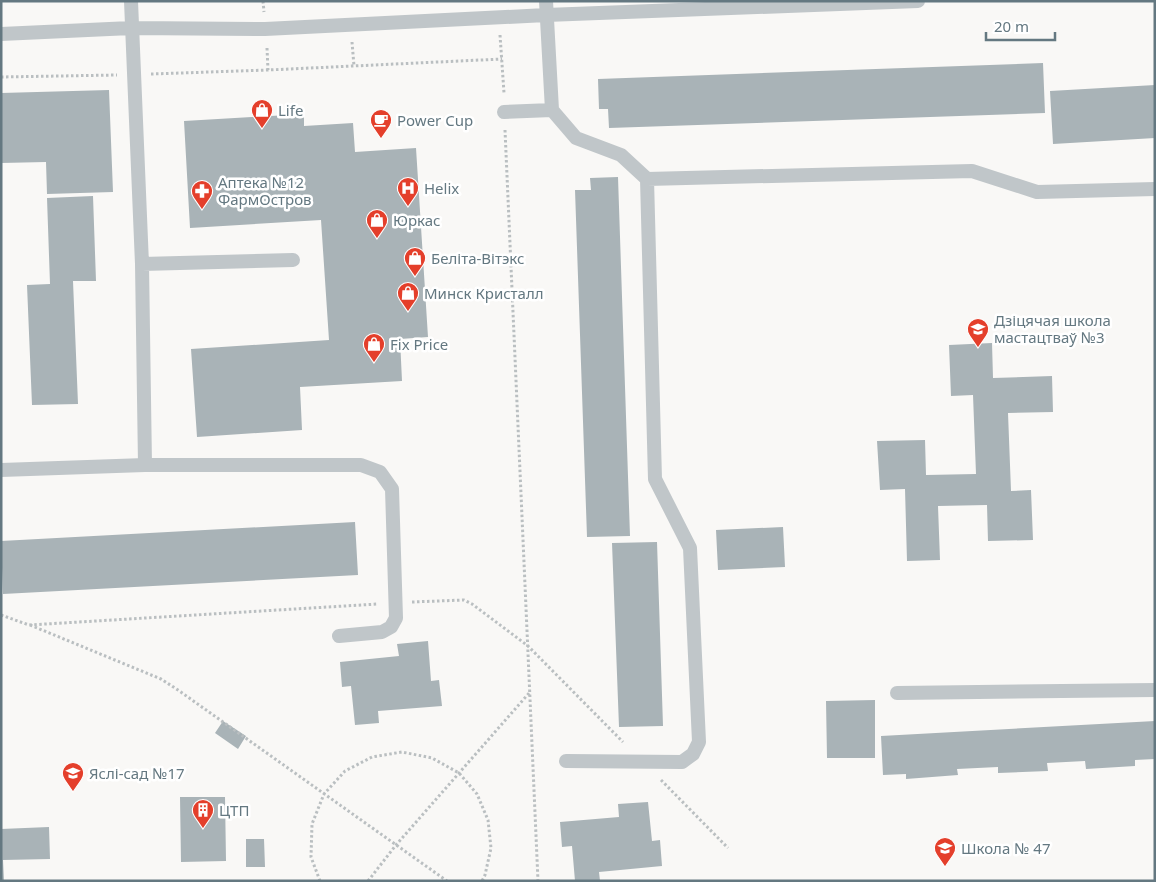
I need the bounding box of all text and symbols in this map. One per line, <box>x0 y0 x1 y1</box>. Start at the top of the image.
scale bar <box>986 10 1055 42</box>
text: 20 m <box>994 16 1029 36</box>
shop icon: Life <box>250 98 274 129</box>
place label: Life <box>278 100 303 120</box>
cafe icon: Power Cup <box>369 108 393 139</box>
place label: Power Cup <box>397 110 473 130</box>
place label: Аптека №12 ФармОстров <box>218 172 312 209</box>
hospital icon: Helix <box>396 176 420 207</box>
place label: Helix <box>424 178 459 198</box>
pharmacy icon: Аптека №12 ФармОстров <box>190 179 214 210</box>
shop icon: Юркас <box>365 208 389 239</box>
place label: Юркас <box>393 210 441 230</box>
shop icon: Беліта-Вітэкс <box>403 246 427 277</box>
place label: Беліта-Вітэкс <box>431 248 524 268</box>
shop icon: Минск Кристалл <box>396 281 420 312</box>
place label: Минск Кристалл <box>424 283 544 303</box>
place label: Дзіцячая школа мастацтваў №3 <box>994 310 1111 347</box>
school or university icon: Дзіцячая школа мастацтваў №3 <box>966 317 990 348</box>
shop icon: Fix Price <box>362 332 386 363</box>
place label: Fix Price <box>390 334 448 354</box>
school or university icon: Яслі-сад №17 <box>61 761 85 792</box>
place label: Яслі-сад №17 <box>89 763 185 783</box>
building icon: ЦТП <box>191 798 215 829</box>
place label: ЦТП <box>219 800 249 820</box>
school or university icon: Школа № 47 <box>933 836 957 867</box>
place label: Школа № 47 <box>961 838 1051 858</box>

